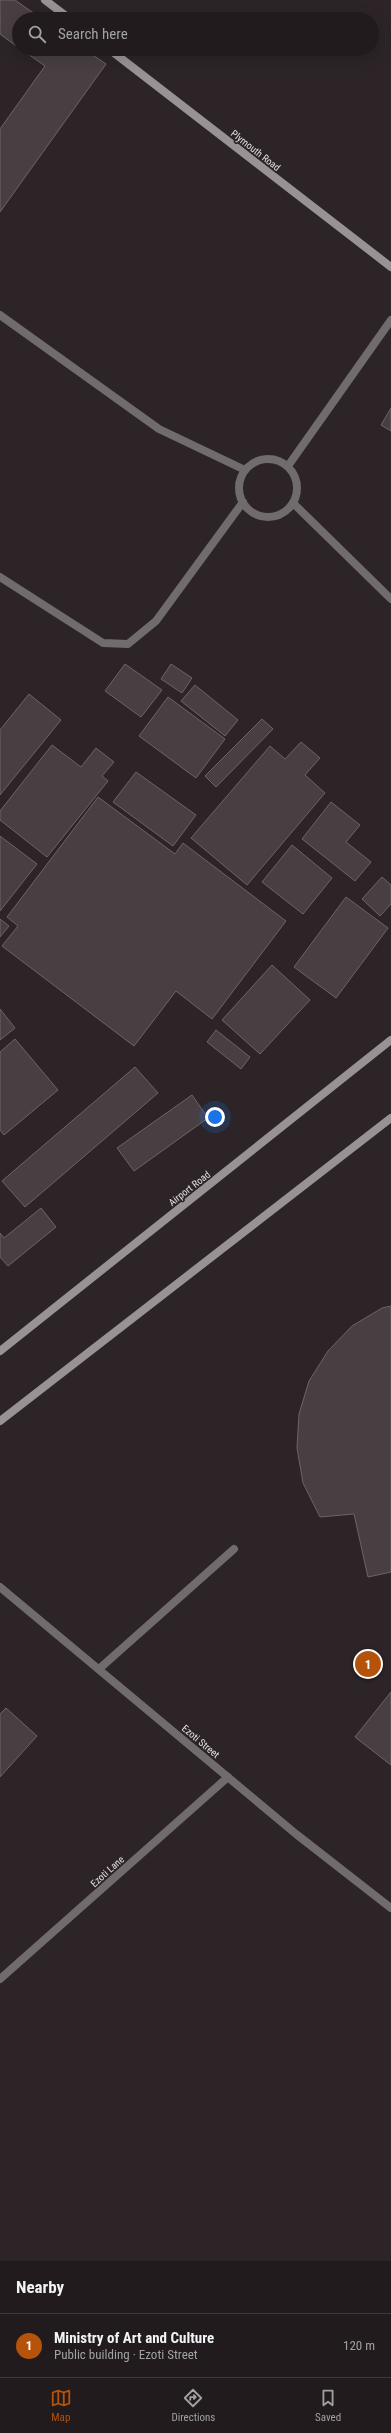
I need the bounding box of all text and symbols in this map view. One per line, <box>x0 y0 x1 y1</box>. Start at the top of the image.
search box <box>12 12 379 56</box>
icon: search <box>26 23 48 45</box>
text: Search here <box>58 25 128 43</box>
street label: Plymouth Road <box>229 128 283 173</box>
your location <box>205 1107 225 1127</box>
street label: Airport Road <box>166 1169 212 1208</box>
pin: 1 <box>355 1649 381 1679</box>
street label: Ezoti Street <box>180 1723 222 1760</box>
street label: Ezoti Lane <box>88 1853 126 1889</box>
text: Nearby <box>16 2277 64 2297</box>
text: Ministry of Art and Culture <box>54 2329 214 2347</box>
text: 1 <box>26 2338 32 2353</box>
text: 120 m <box>343 2338 375 2353</box>
text: Public building · Ezoti Street <box>54 2347 198 2362</box>
tab: Map <box>50 2387 72 2424</box>
tab: Directions <box>171 2387 215 2424</box>
tab: Saved <box>315 2387 341 2424</box>

